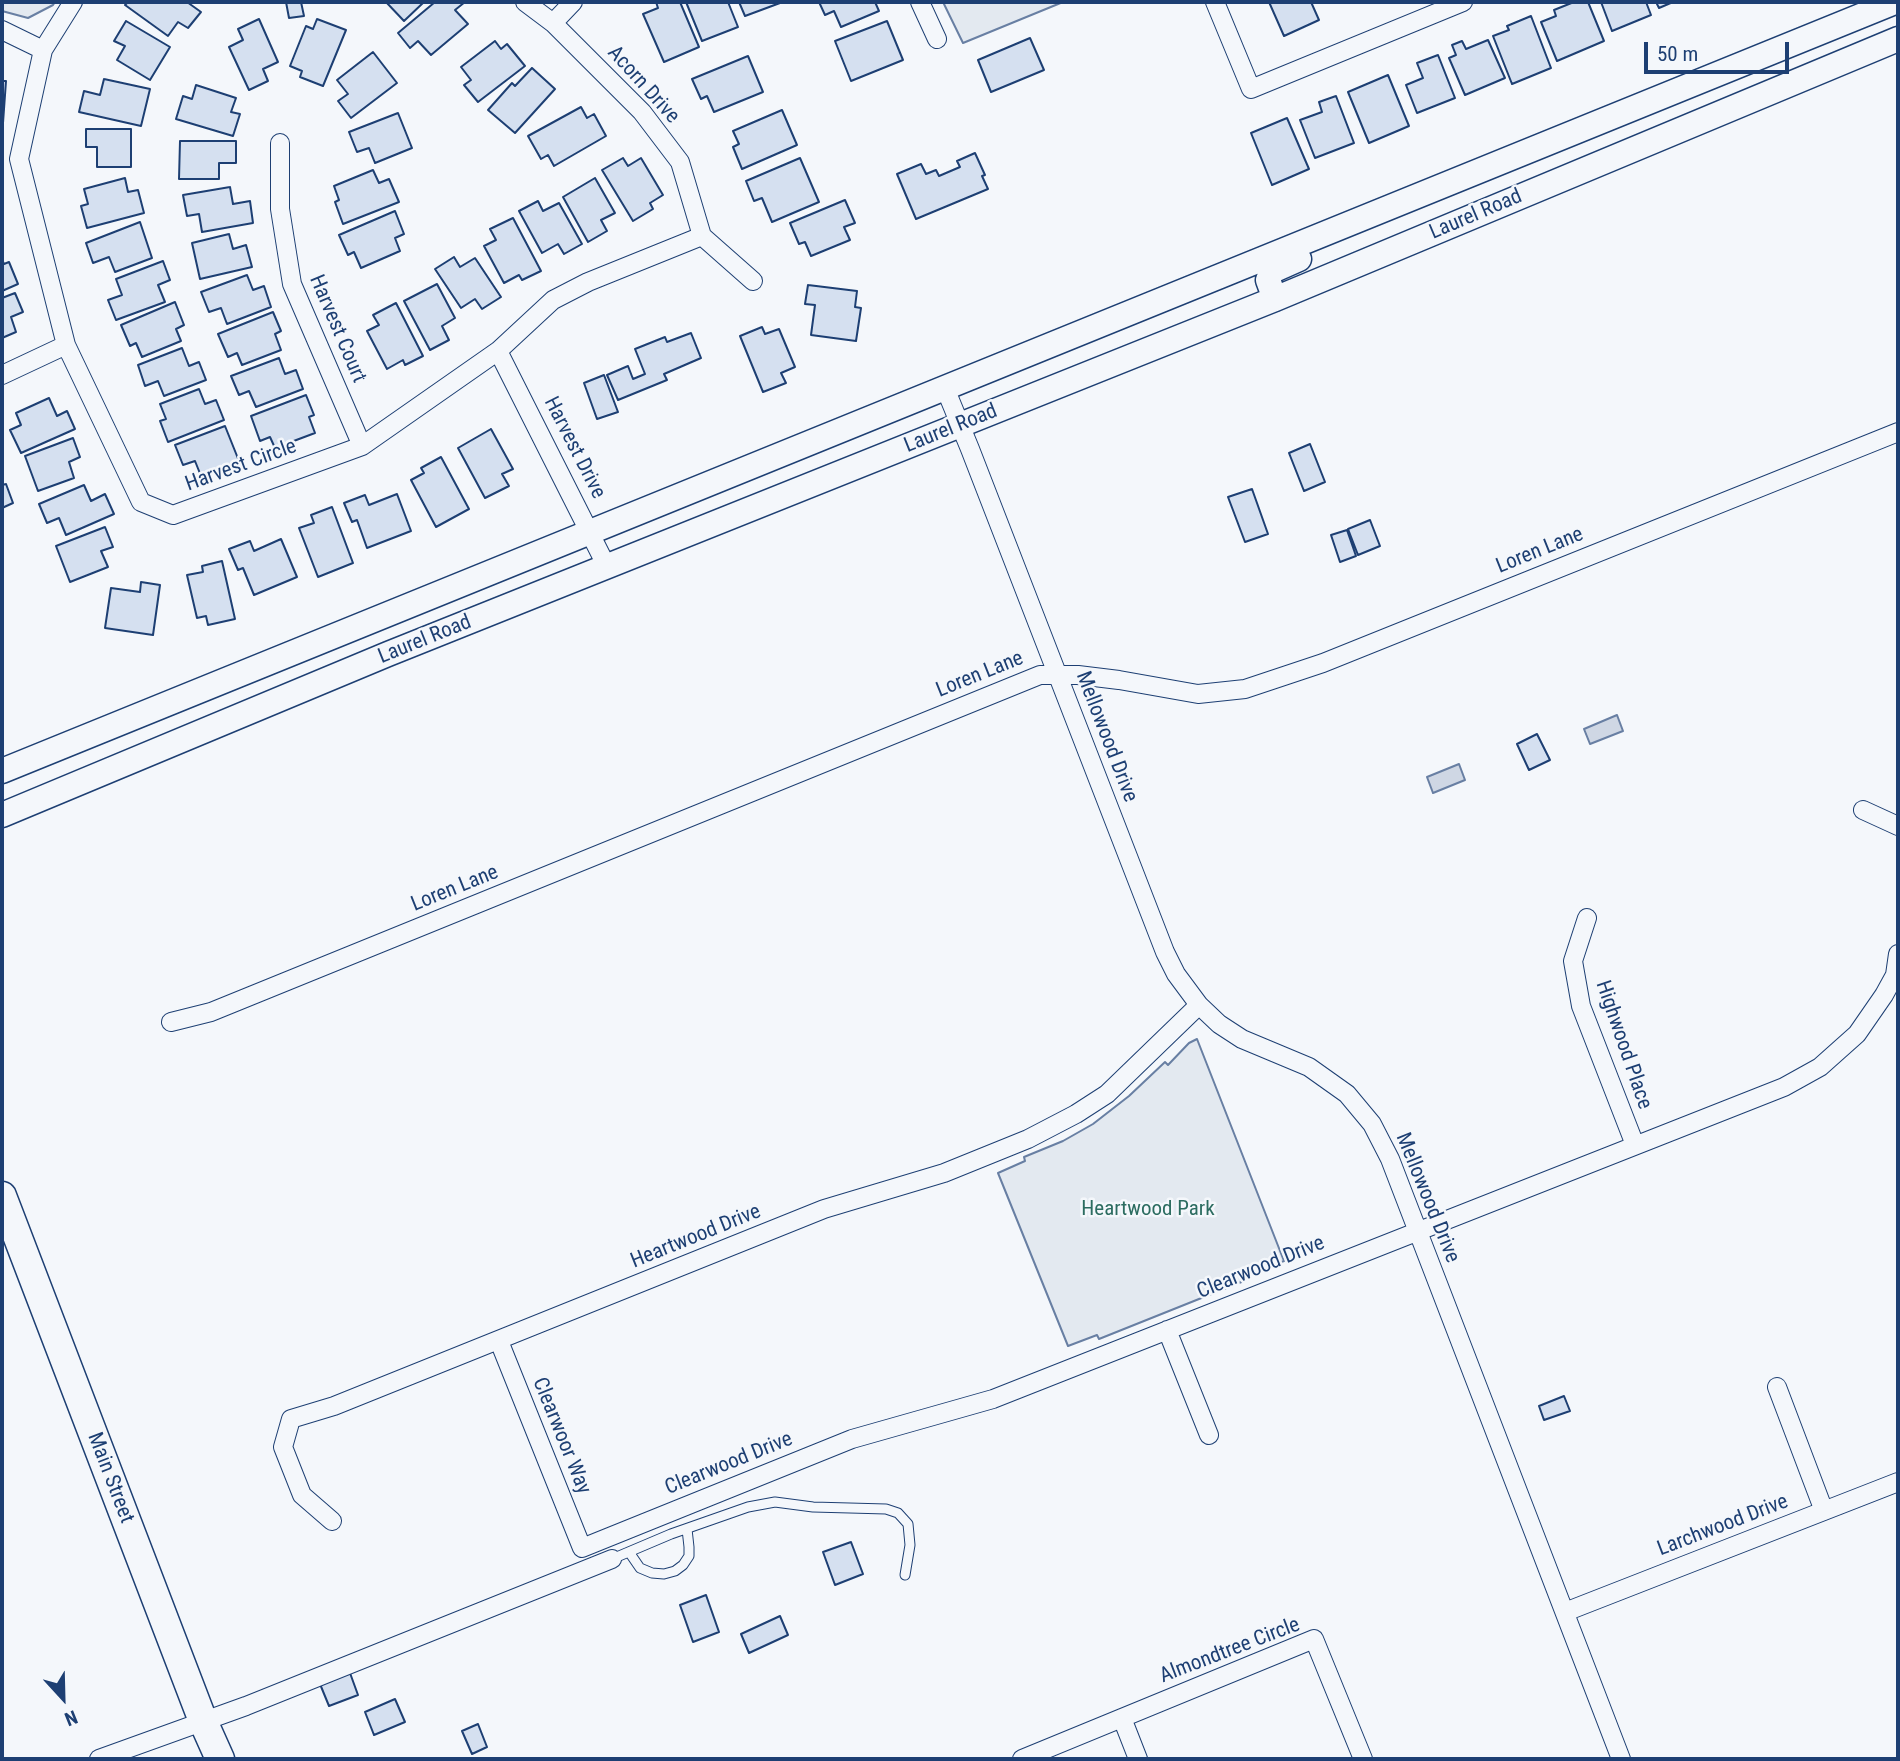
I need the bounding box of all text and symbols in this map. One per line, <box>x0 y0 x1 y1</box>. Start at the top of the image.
scale bar <box>1648 28 1793 72</box>
street label: Acorn Drive <box>602 41 684 129</box>
text: 50 m <box>1657 42 1698 66</box>
street label: Laurel Road <box>1426 184 1526 246</box>
street label: Harvest Court <box>303 271 371 387</box>
street label: Harvest Drive <box>538 393 610 503</box>
street label: Laurel Road <box>901 399 1001 459</box>
street label: Harvest Circle <box>182 434 300 498</box>
street label: Loren Lane <box>1493 522 1587 580</box>
street label: Laurel Road <box>375 610 475 670</box>
street label: Loren Lane <box>933 646 1027 704</box>
street label: Mellowood Drive <box>1070 668 1142 806</box>
street label: Loren Lane <box>408 860 502 918</box>
street label: Highwood Place <box>1589 977 1657 1113</box>
street label: Mellowood Drive <box>1390 1129 1464 1267</box>
park label: Heartwood Park <box>1081 1197 1215 1223</box>
street label: Heartwood Drive <box>627 1199 765 1275</box>
street label: Clearwood Drive <box>1194 1231 1328 1305</box>
street label: Clearwoor Way <box>526 1374 596 1498</box>
street label: Clearwood Drive <box>662 1427 796 1501</box>
street label: Main Street <box>81 1429 139 1527</box>
street label: Larchwood Drive <box>1654 1490 1792 1562</box>
street label: Almondtree Circle <box>1156 1613 1304 1689</box>
north arrow <box>28 1663 98 1733</box>
text: N <box>61 1705 81 1731</box>

